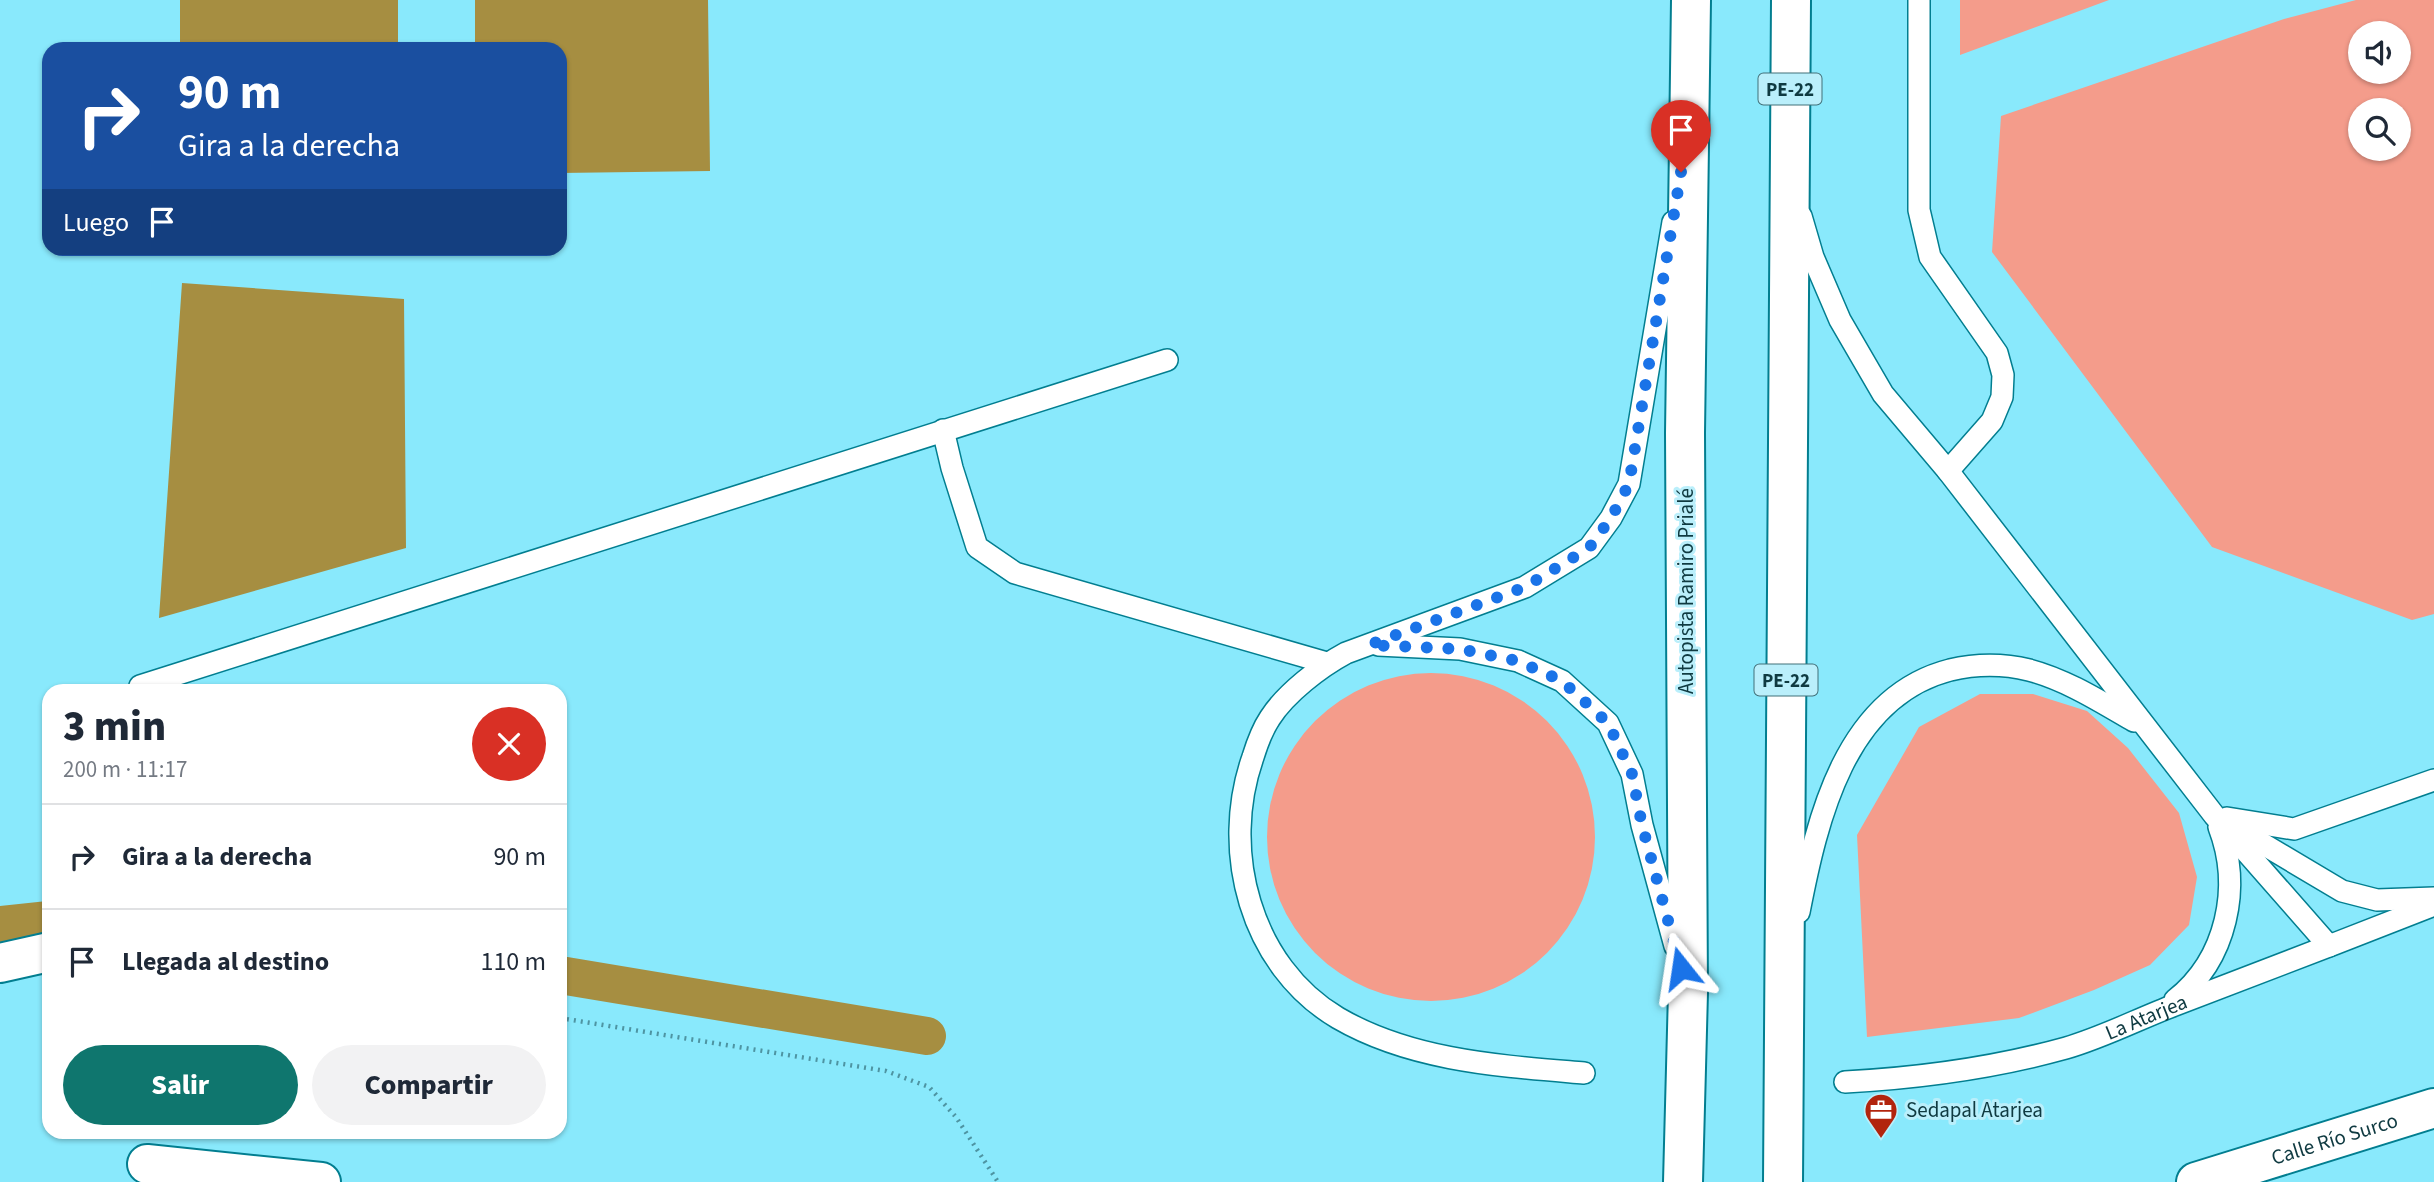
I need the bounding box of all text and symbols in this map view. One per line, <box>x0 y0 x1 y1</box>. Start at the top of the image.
map controls <box>2348 21 2411 161</box>
button: sound <box>2348 21 2411 84</box>
text: 90 m <box>178 58 282 128</box>
icon: right <box>63 70 154 161</box>
road number: PE-22 <box>1758 74 1822 104</box>
button: search <box>2348 98 2411 161</box>
pin <box>1651 100 1711 172</box>
icon: arrive <box>1662 111 1700 149</box>
text: Gira a la derecha <box>178 123 400 169</box>
icon: arrive <box>143 203 181 241</box>
text: Luego <box>63 204 129 241</box>
street label: Autopista Ramiro Prialé <box>1671 488 1701 694</box>
road number: PE-22 <box>1754 664 1817 695</box>
text: 3 min <box>63 697 166 757</box>
button: close <box>472 707 546 781</box>
text: 200 m · 11:17 <box>63 753 187 786</box>
icon: right <box>63 838 101 876</box>
text: Gira a la derecha <box>122 838 312 875</box>
text: 90 m <box>493 838 546 875</box>
position arrow <box>1644 931 1718 1005</box>
icon: arrive <box>63 943 101 981</box>
text: Llegada al destino <box>122 943 329 980</box>
text: 110 m <box>480 943 546 980</box>
street label: La Atarjea <box>2100 987 2192 1048</box>
button: Salir <box>63 1045 298 1125</box>
button: Compartir <box>312 1045 546 1125</box>
office icon: Sedapal Atarjea <box>1862 1091 1900 1140</box>
place label: Sedapal Atarjea <box>1906 1095 2043 1125</box>
street label: Calle Río Surco <box>2267 1105 2401 1173</box>

